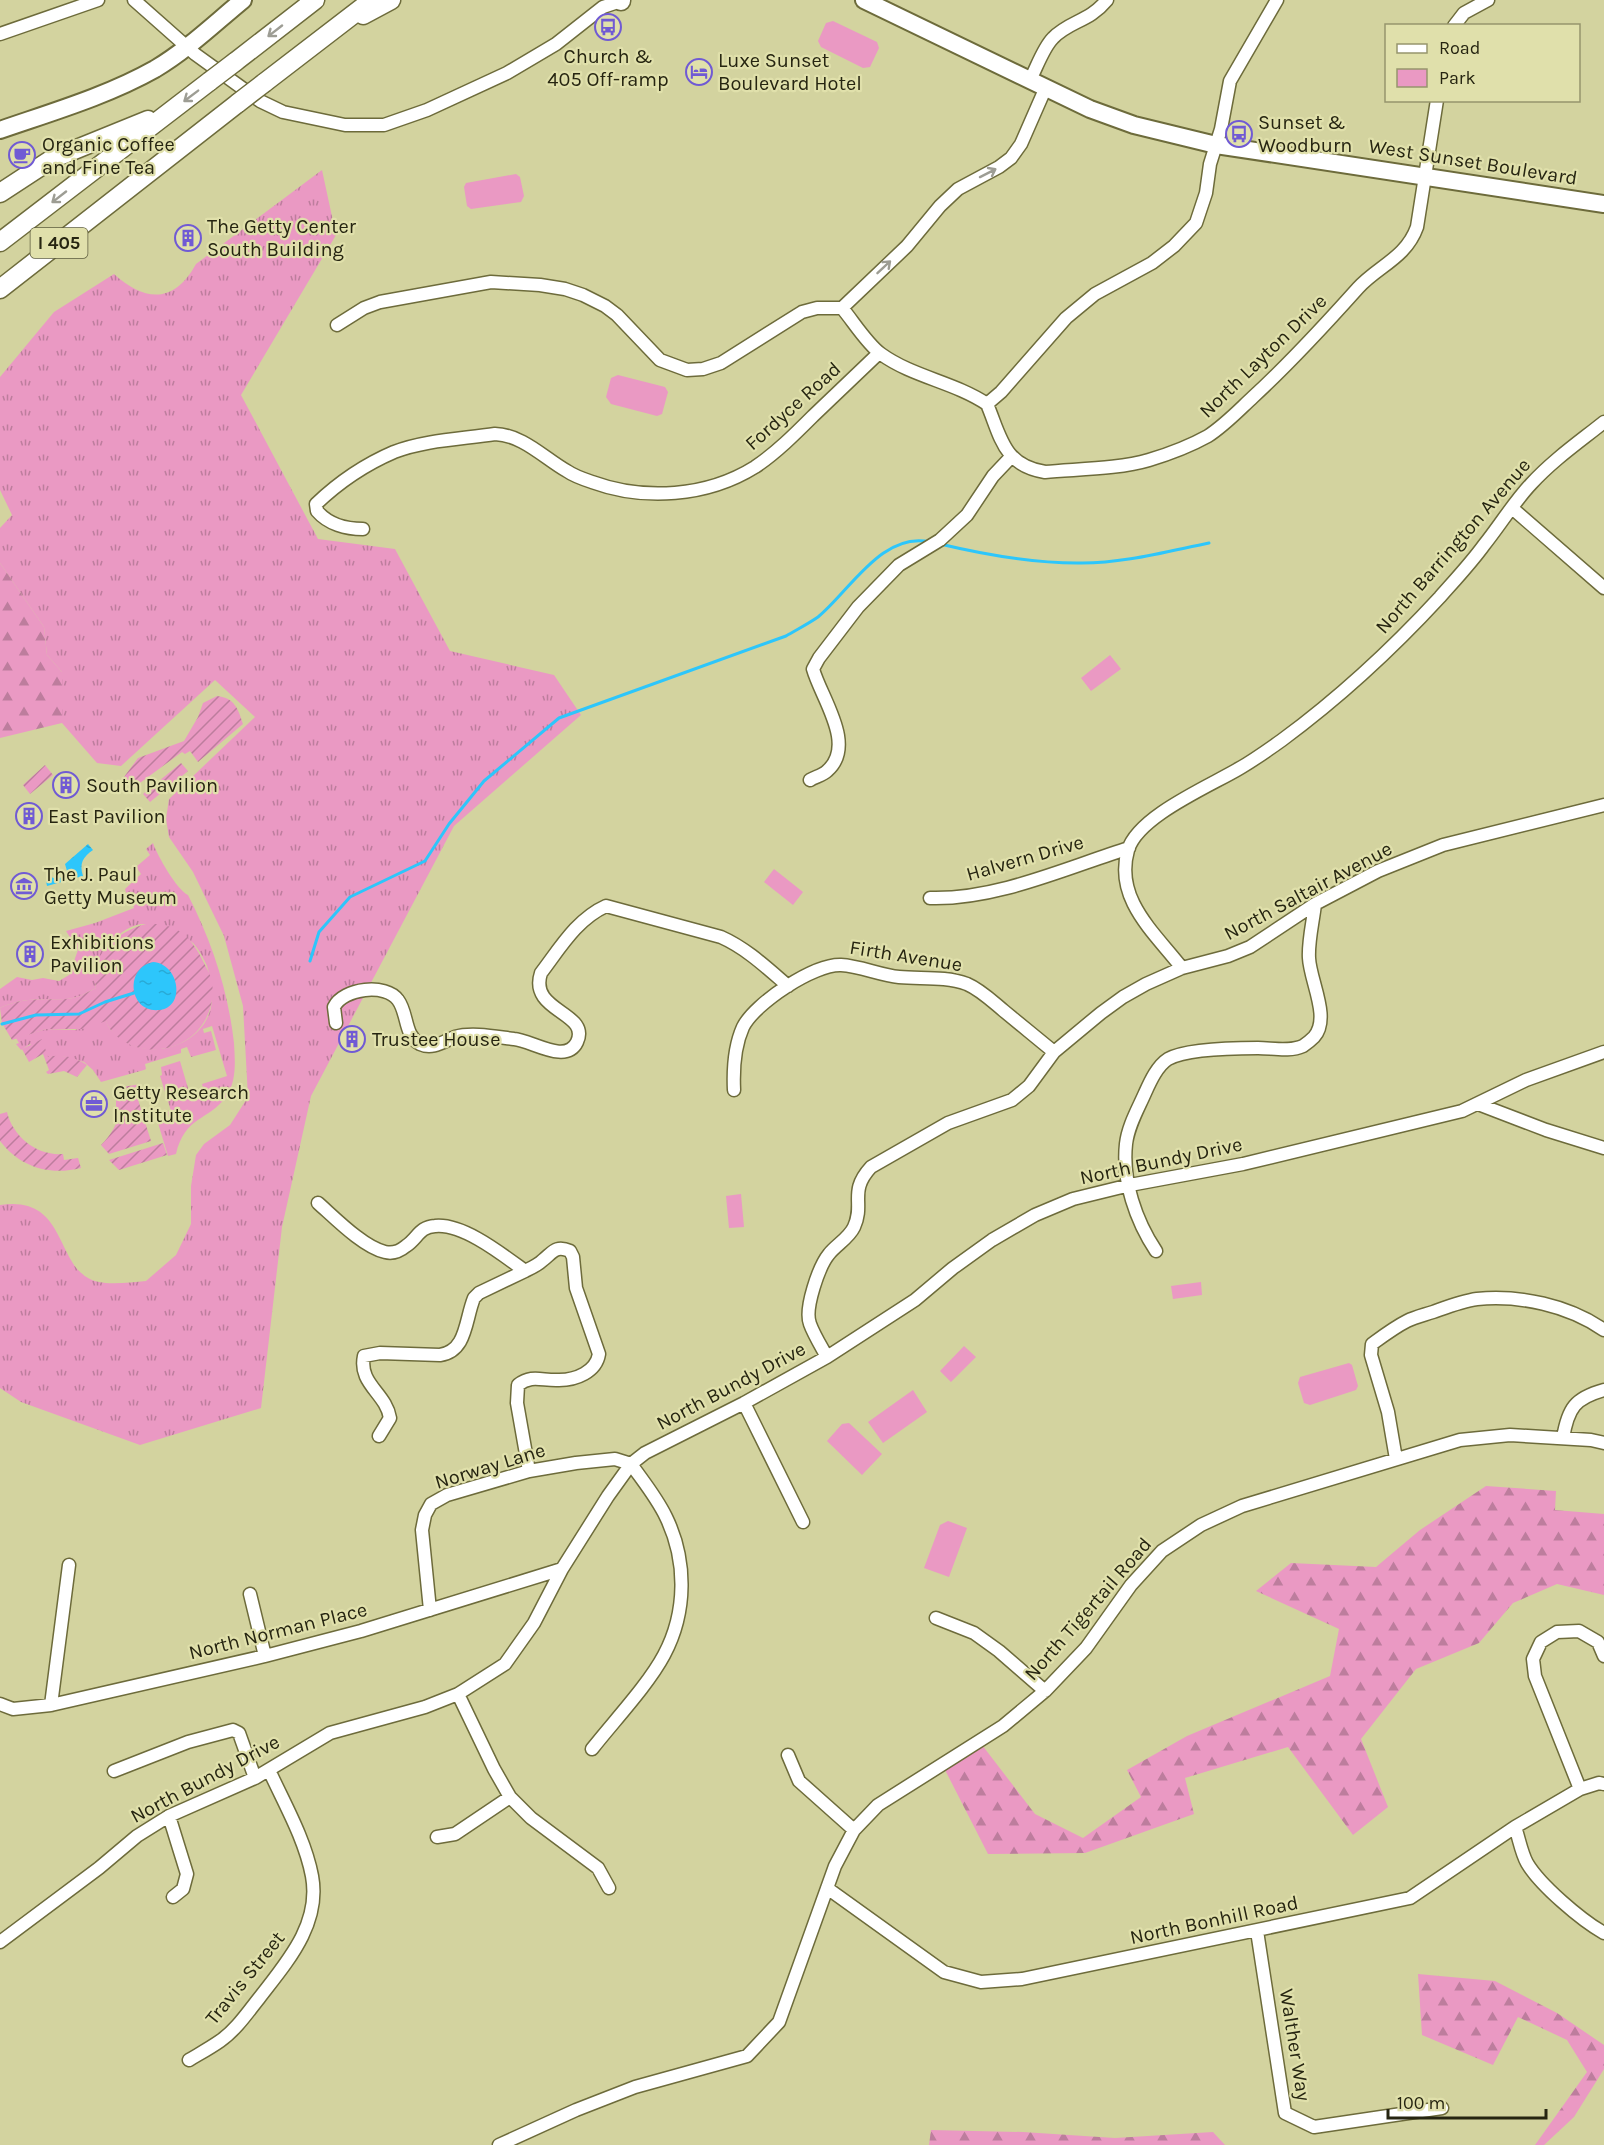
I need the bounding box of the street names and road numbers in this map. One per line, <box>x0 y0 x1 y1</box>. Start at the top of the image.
street label: West Sunset Boulevard <box>1367 134 1579 190</box>
road number: I 405 <box>31 228 88 258</box>
street label: North Layton Drive <box>1195 289 1331 423</box>
street label: Fordyce Road <box>740 357 846 455</box>
street label: North Barrington Avenue <box>1371 454 1535 638</box>
street label: Halvern Drive <box>964 830 1086 886</box>
street label: North Saltair Avenue <box>1220 837 1396 945</box>
street label: Firth Avenue <box>848 936 964 976</box>
street label: North Bundy Drive <box>1078 1133 1244 1189</box>
street label: North Bundy Drive <box>653 1337 809 1435</box>
street label: Norway Lane <box>432 1438 548 1494</box>
street label: North Tigertail Road <box>1020 1533 1156 1685</box>
street label: North Norman Place <box>187 1598 369 1664</box>
street label: North Bundy Drive <box>127 1730 283 1828</box>
street label: North Bonhill Road <box>1128 1891 1300 1949</box>
street label: Travis Street <box>201 1927 290 2029</box>
street label: Walther Way <box>1275 1987 1315 2103</box>

